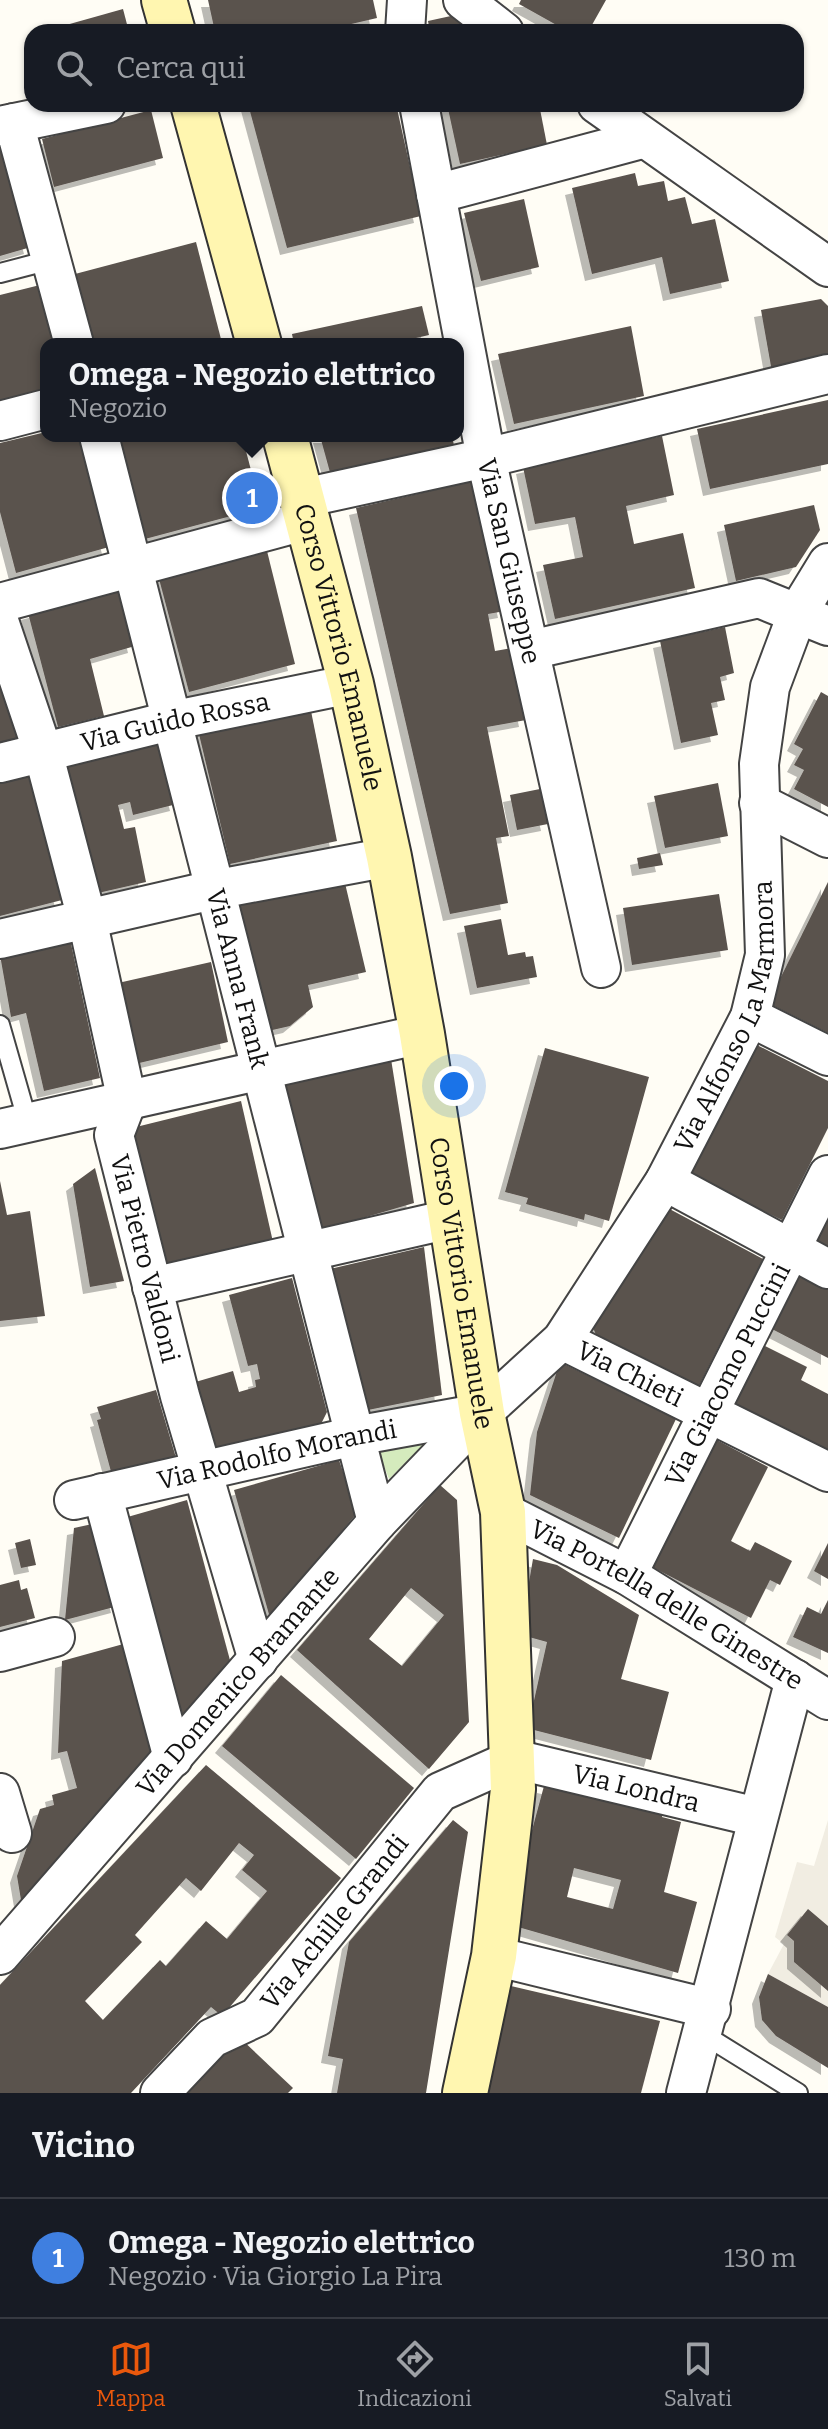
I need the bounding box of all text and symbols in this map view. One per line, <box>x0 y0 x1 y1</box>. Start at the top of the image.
search box <box>24 24 804 112</box>
icon: search <box>52 46 96 90</box>
text: Cerca qui <box>116 50 246 86</box>
popup <box>40 338 464 442</box>
text: Omega - Negozio elettrico <box>69 357 435 393</box>
text: Negozio <box>69 393 167 424</box>
street label: Via San Giuseppe <box>471 455 547 667</box>
pin: 1 <box>226 468 278 528</box>
street label: Corso Vittorio Emanuele <box>288 500 390 794</box>
street label: Via Guido Rossa <box>78 686 272 758</box>
street label: Via Alfonso La Marmora <box>667 880 781 1157</box>
street label: Via Anna Frank <box>200 885 276 1072</box>
your location <box>434 1066 474 1106</box>
street label: Corso Vittorio Emanuele <box>423 1135 501 1432</box>
street label: Via Pietro Valdoni <box>104 1151 187 1366</box>
street label: Via Giacomo Puccini <box>658 1258 797 1492</box>
street label: Via Chieti <box>572 1334 689 1413</box>
street label: Via Rodolfo Morandi <box>154 1413 399 1496</box>
street label: Via Portella delle Ginestre <box>525 1513 809 1696</box>
street label: Via Domenico Bramante <box>130 1561 346 1803</box>
street label: Via Londra <box>570 1758 703 1818</box>
street label: Via Achille Grandi <box>254 1828 415 2016</box>
text: Vicino <box>32 2125 135 2166</box>
text: Omega - Negozio elettrico <box>108 2225 475 2261</box>
text: 1 <box>52 2243 64 2274</box>
text: 130 m <box>724 2243 796 2274</box>
text: Negozio · Via Giorgio La Pira <box>108 2261 443 2292</box>
tab: Mappa <box>96 2337 165 2412</box>
tab: Indicazioni <box>357 2337 472 2412</box>
tab: Salvati <box>664 2337 732 2412</box>

